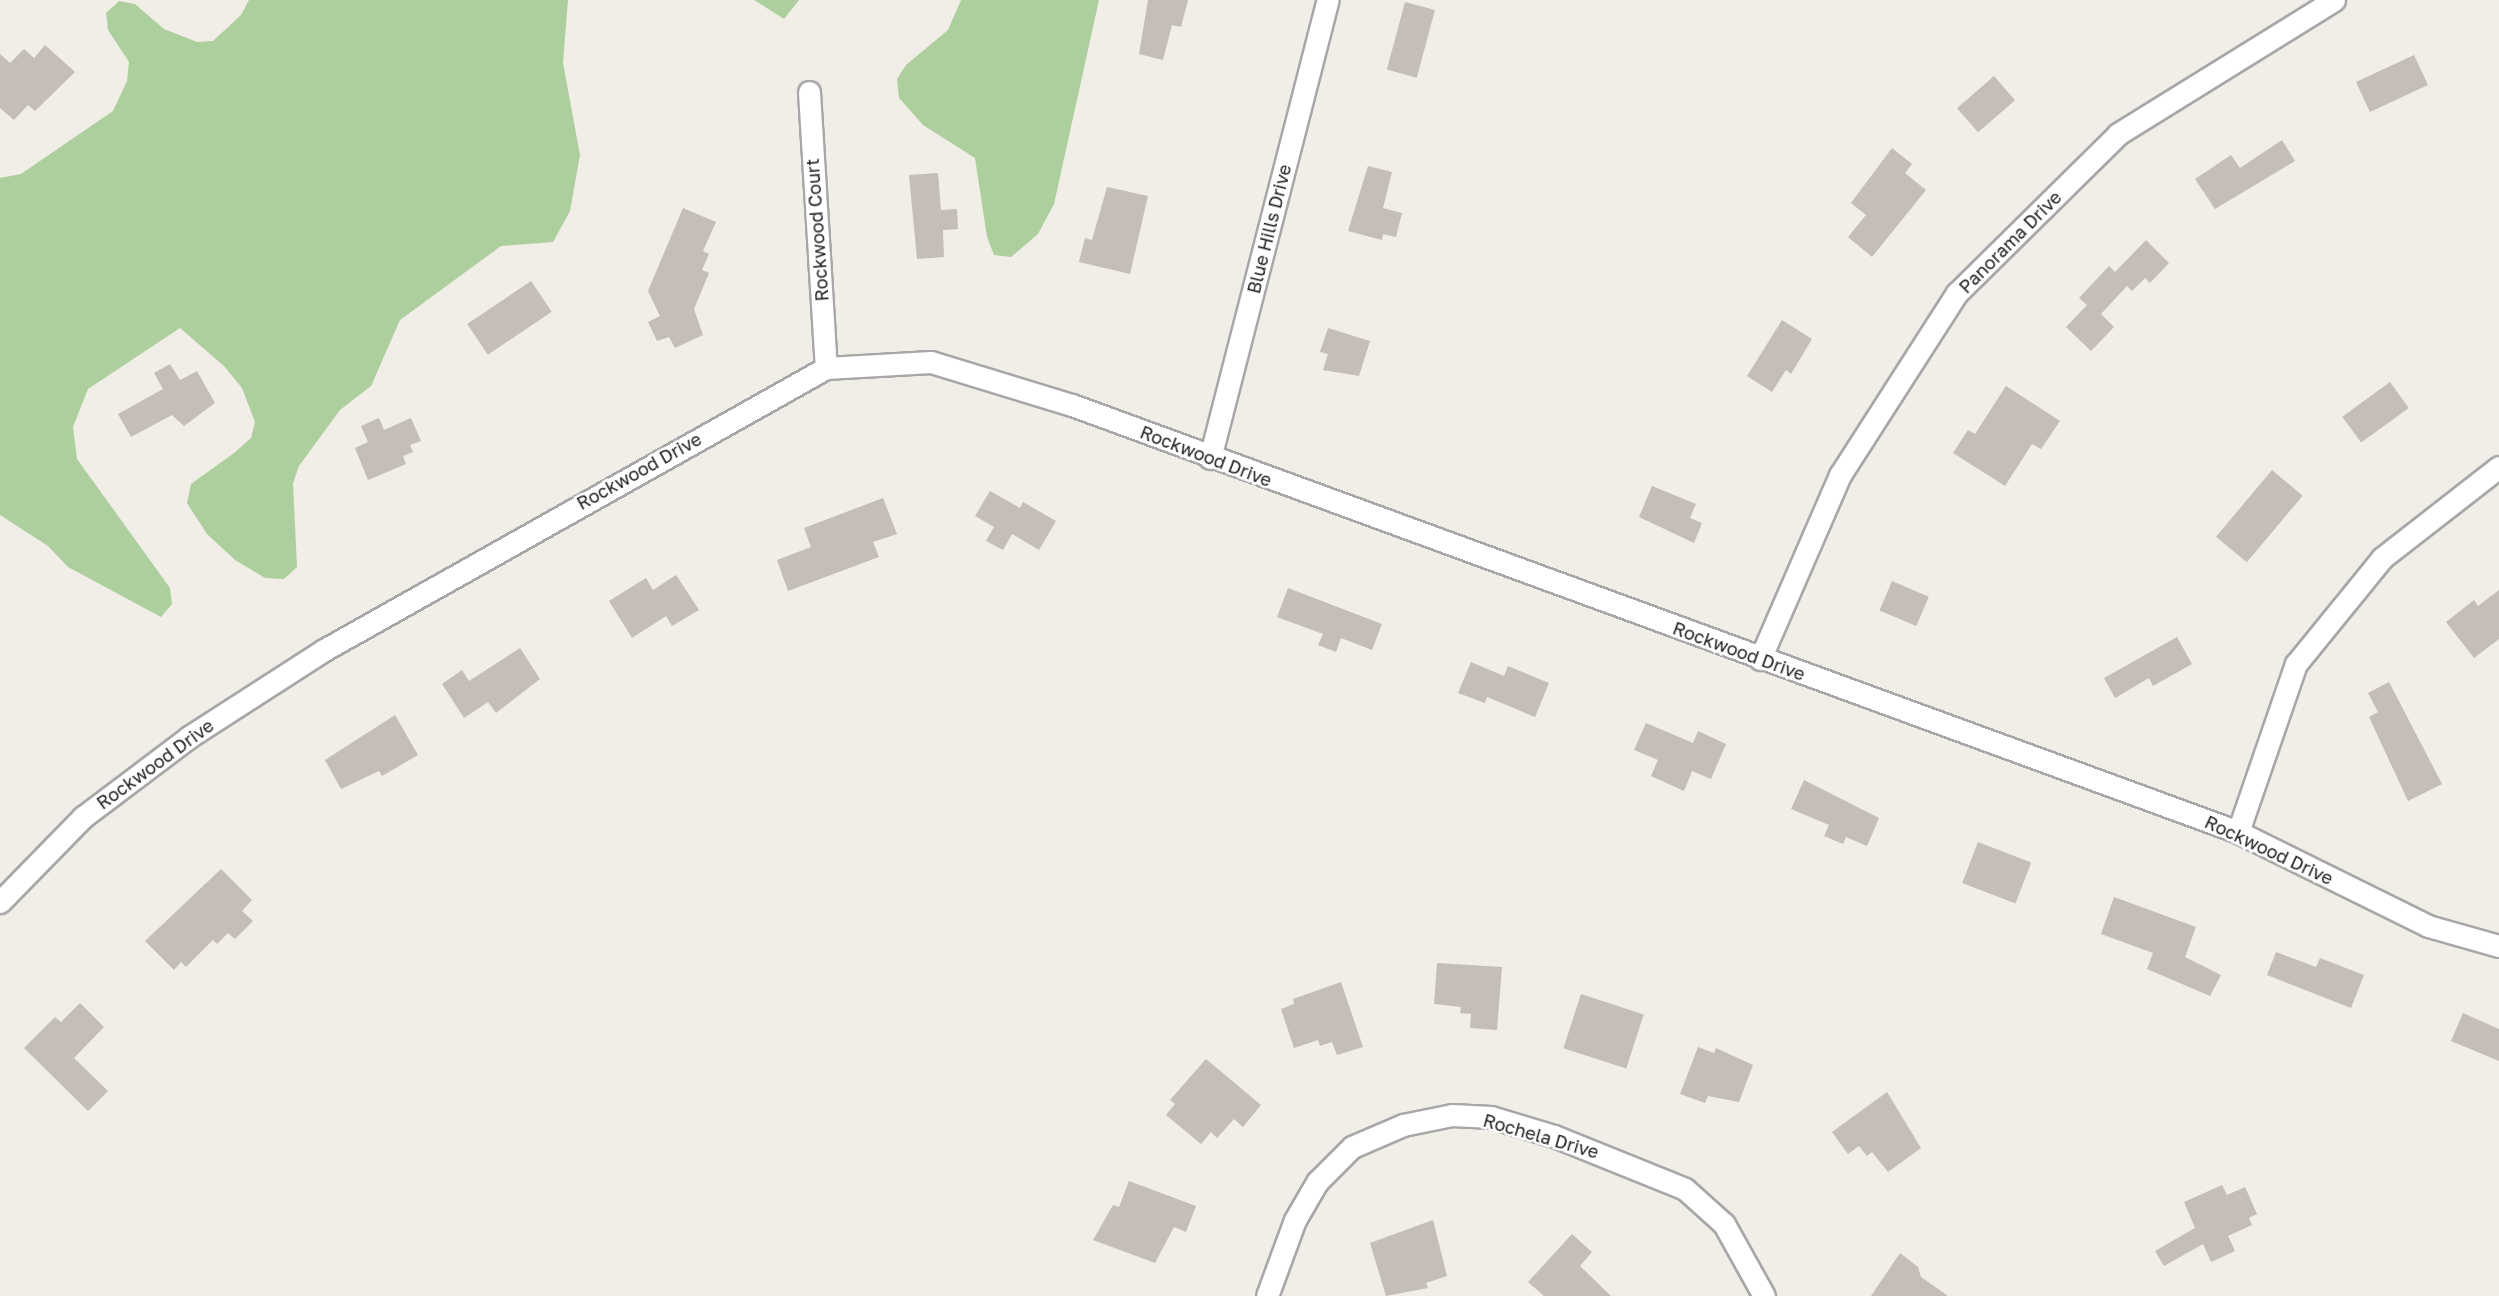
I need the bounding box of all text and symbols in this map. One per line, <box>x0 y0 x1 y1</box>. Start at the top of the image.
street label: Rockwood Court <box>801 158 833 302</box>
street label: Blue Hills Drive <box>1243 162 1295 296</box>
street label: Panorama Drive <box>1954 186 2066 298</box>
street label: Rockwood Drive <box>1137 421 1275 491</box>
street label: Rockwood Drive <box>573 428 705 514</box>
street label: Rockwood Drive <box>1670 617 1808 685</box>
street label: Rockwood Drive <box>92 714 218 814</box>
street label: Rockwood Drive <box>2201 811 2337 889</box>
street label: Rochela Drive <box>1481 1109 1601 1163</box>

